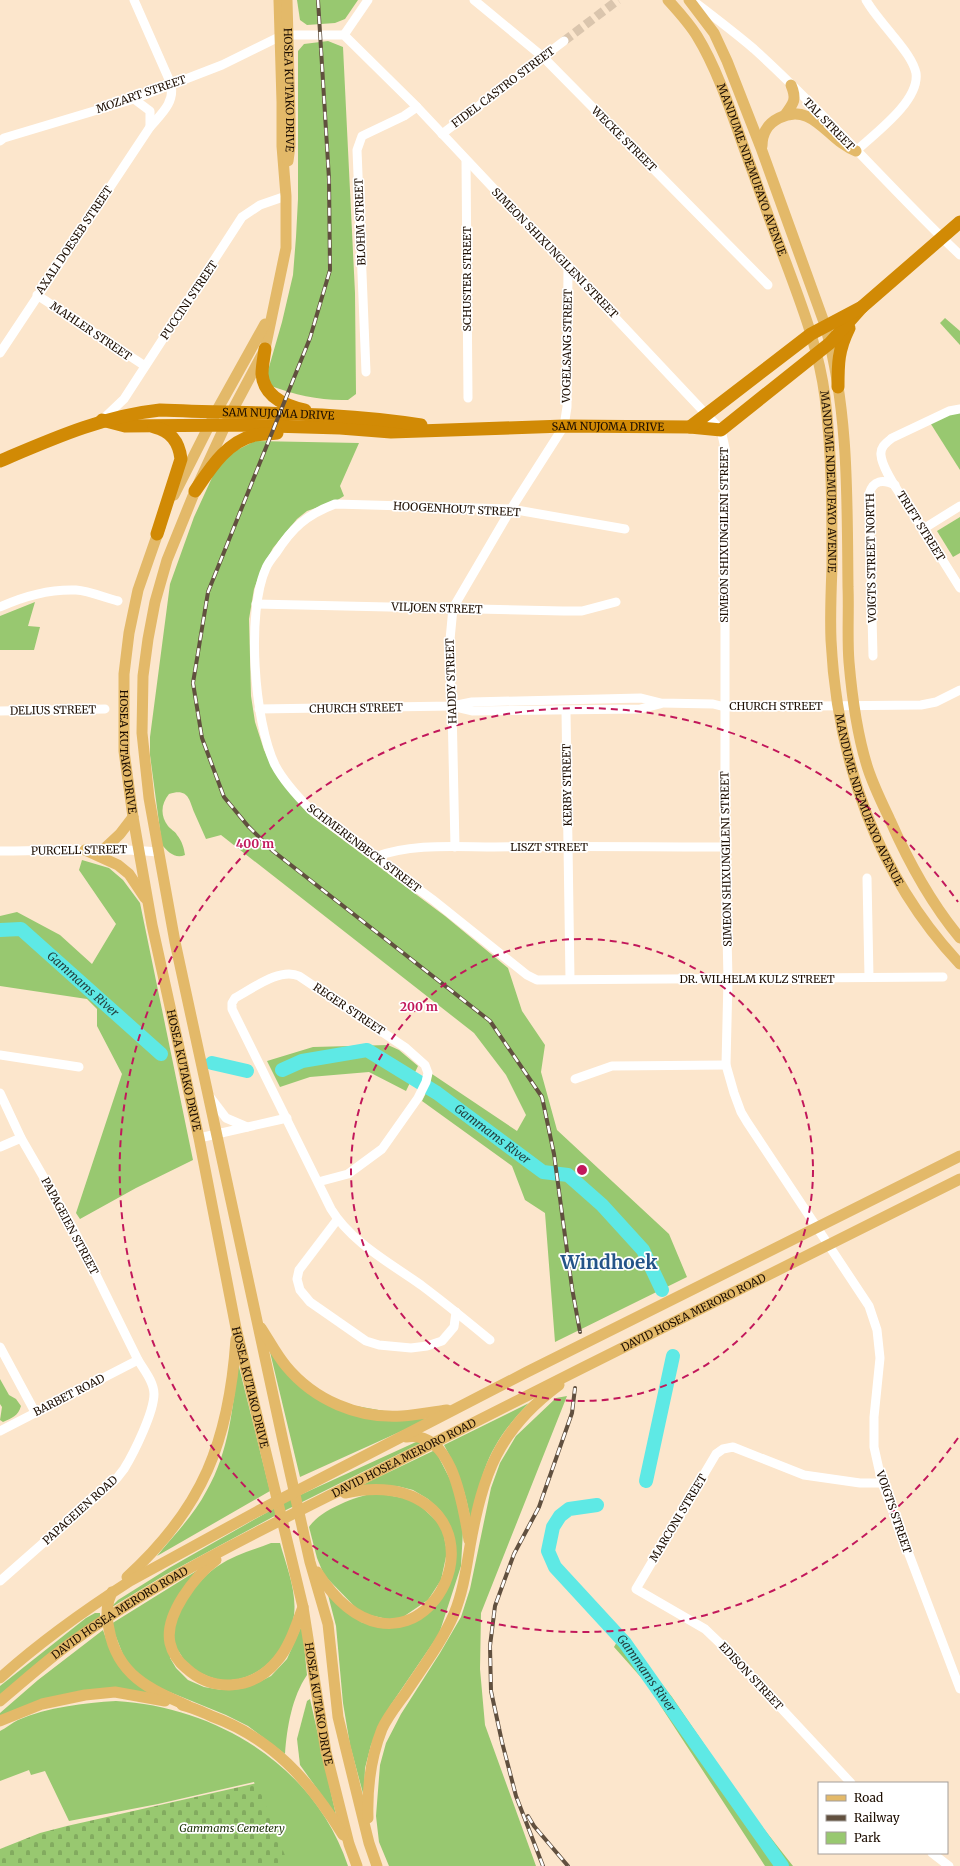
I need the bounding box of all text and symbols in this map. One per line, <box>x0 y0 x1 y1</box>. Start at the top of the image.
street label: HOSEA KUTAKO DRIVE <box>281 28 297 153</box>
street label: FIDEL CASTRO STREET <box>449 43 558 130</box>
street label: MOZART STREET <box>94 72 188 116</box>
street label: MANDUME NDEMUFAYO AVENUE <box>714 81 790 258</box>
street label: TAL STREET <box>801 95 858 153</box>
street label: WECKE STREET <box>588 103 660 175</box>
street label: BLOHM STREET <box>351 178 369 266</box>
street label: AXALI DOESEB STREET <box>32 183 116 298</box>
street label: SIMEON SHIXUNGILENI STREET <box>489 185 621 321</box>
street label: SCHUSTER STREET <box>460 226 474 332</box>
street label: PUCCINI STREET <box>157 258 221 342</box>
street label: VOGELSANG STREET <box>559 289 575 404</box>
street label: MAHLER STREET <box>48 299 135 364</box>
street label: MANDUME NDEMUFAYO AVENUE <box>817 390 839 573</box>
street label: SAM NUJOMA DRIVE <box>222 405 335 423</box>
street label: SAM NUJOMA DRIVE <box>551 419 664 434</box>
street label: SIMEON SHIXUNGILENI STREET <box>717 447 731 623</box>
street label: TRIFT STREET <box>894 488 948 564</box>
street label: VOIGTS STREET NORTH <box>863 493 879 624</box>
street label: HOOGENHOUT STREET <box>393 499 521 519</box>
street label: VILJOEN STREET <box>390 599 483 617</box>
street label: HADDY STREET <box>442 638 459 724</box>
street label: HOSEA KUTAKO DRIVE <box>117 690 139 815</box>
street label: CHURCH STREET <box>729 699 823 713</box>
street label: CHURCH STREET <box>309 700 403 716</box>
street label: DELIUS STREET <box>10 702 97 718</box>
street label: MANDUME NDEMUFAYO AVENUE <box>832 712 907 888</box>
street label: KERBY STREET <box>559 743 575 827</box>
street label: SIMEON SHIXUNGILENI STREET <box>717 771 735 947</box>
street label: SCHMERENBECK STREET <box>304 801 424 896</box>
text: 400 m <box>236 836 274 851</box>
street label: LISZT STREET <box>510 840 588 854</box>
street label: PURCELL STREET <box>31 842 128 858</box>
water label: Gammams River <box>44 948 123 1021</box>
street label: DR. WILHELM KULZ STREET <box>679 972 835 986</box>
street label: REGER STREET <box>311 980 388 1038</box>
text: 200 m <box>400 999 438 1014</box>
street label: HOSEA KUTAKO DRIVE <box>164 1008 204 1133</box>
water label: Gammams River <box>452 1101 535 1168</box>
centre of rings <box>575 1163 589 1177</box>
street label: PAPAGEIEN STREET <box>38 1175 102 1277</box>
district label: Windhoek <box>559 1250 658 1274</box>
street label: DAVID HOSEA MERORO ROAD <box>619 1270 768 1354</box>
street label: HOSEA KUTAKO DRIVE <box>229 1325 272 1450</box>
street label: BARBET ROAD <box>31 1371 107 1419</box>
street label: DAVID HOSEA MERORO ROAD <box>329 1415 478 1500</box>
street label: VOIGTS STREET <box>873 1468 915 1556</box>
street label: MARCONI STREET <box>646 1471 710 1564</box>
street label: PAPAGEIEN ROAD <box>40 1473 120 1547</box>
street label: DAVID HOSEA MERORO ROAD <box>48 1564 191 1662</box>
water label: Gammams River <box>614 1631 680 1715</box>
street label: EDISON STREET <box>716 1639 786 1713</box>
street label: HOSEA KUTAKO DRIVE <box>302 1641 336 1767</box>
legend <box>818 1782 948 1854</box>
text: Road <box>854 1790 883 1805</box>
text: Railway <box>854 1810 900 1825</box>
park label: Gammams Cemetery <box>179 1821 285 1835</box>
text: Park <box>854 1830 881 1845</box>

